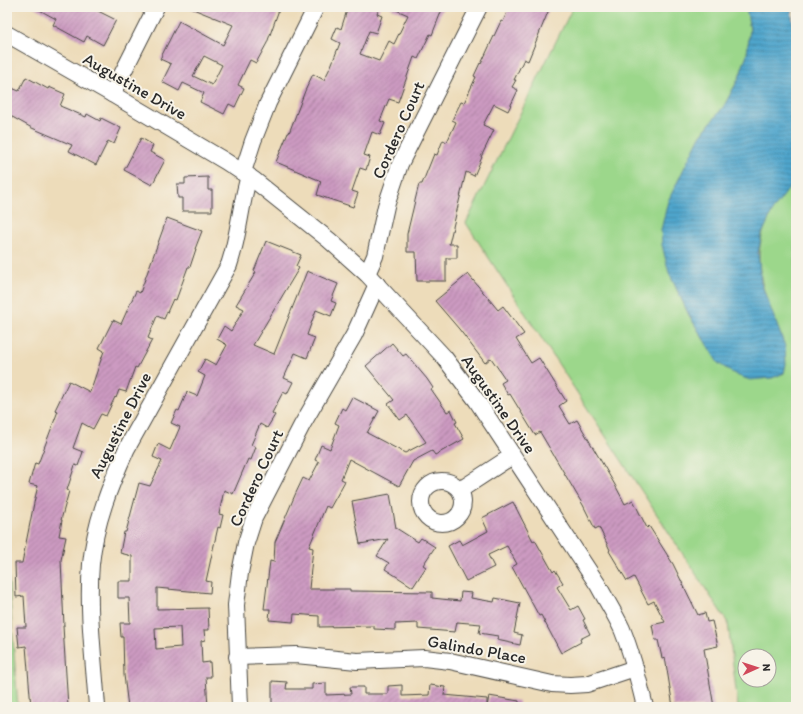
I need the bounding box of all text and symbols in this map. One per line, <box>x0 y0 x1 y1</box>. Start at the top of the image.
street label: Augustine Drive <box>80 48 190 124</box>
street label: Cordero Court <box>368 77 429 182</box>
street label: Augustine Drive <box>458 351 540 457</box>
street label: Augustine Drive <box>85 369 155 481</box>
street label: Cordero Court <box>225 426 287 530</box>
street label: Galindo Place <box>426 630 528 668</box>
north arrow <box>737 648 777 688</box>
text: N <box>760 663 773 672</box>

